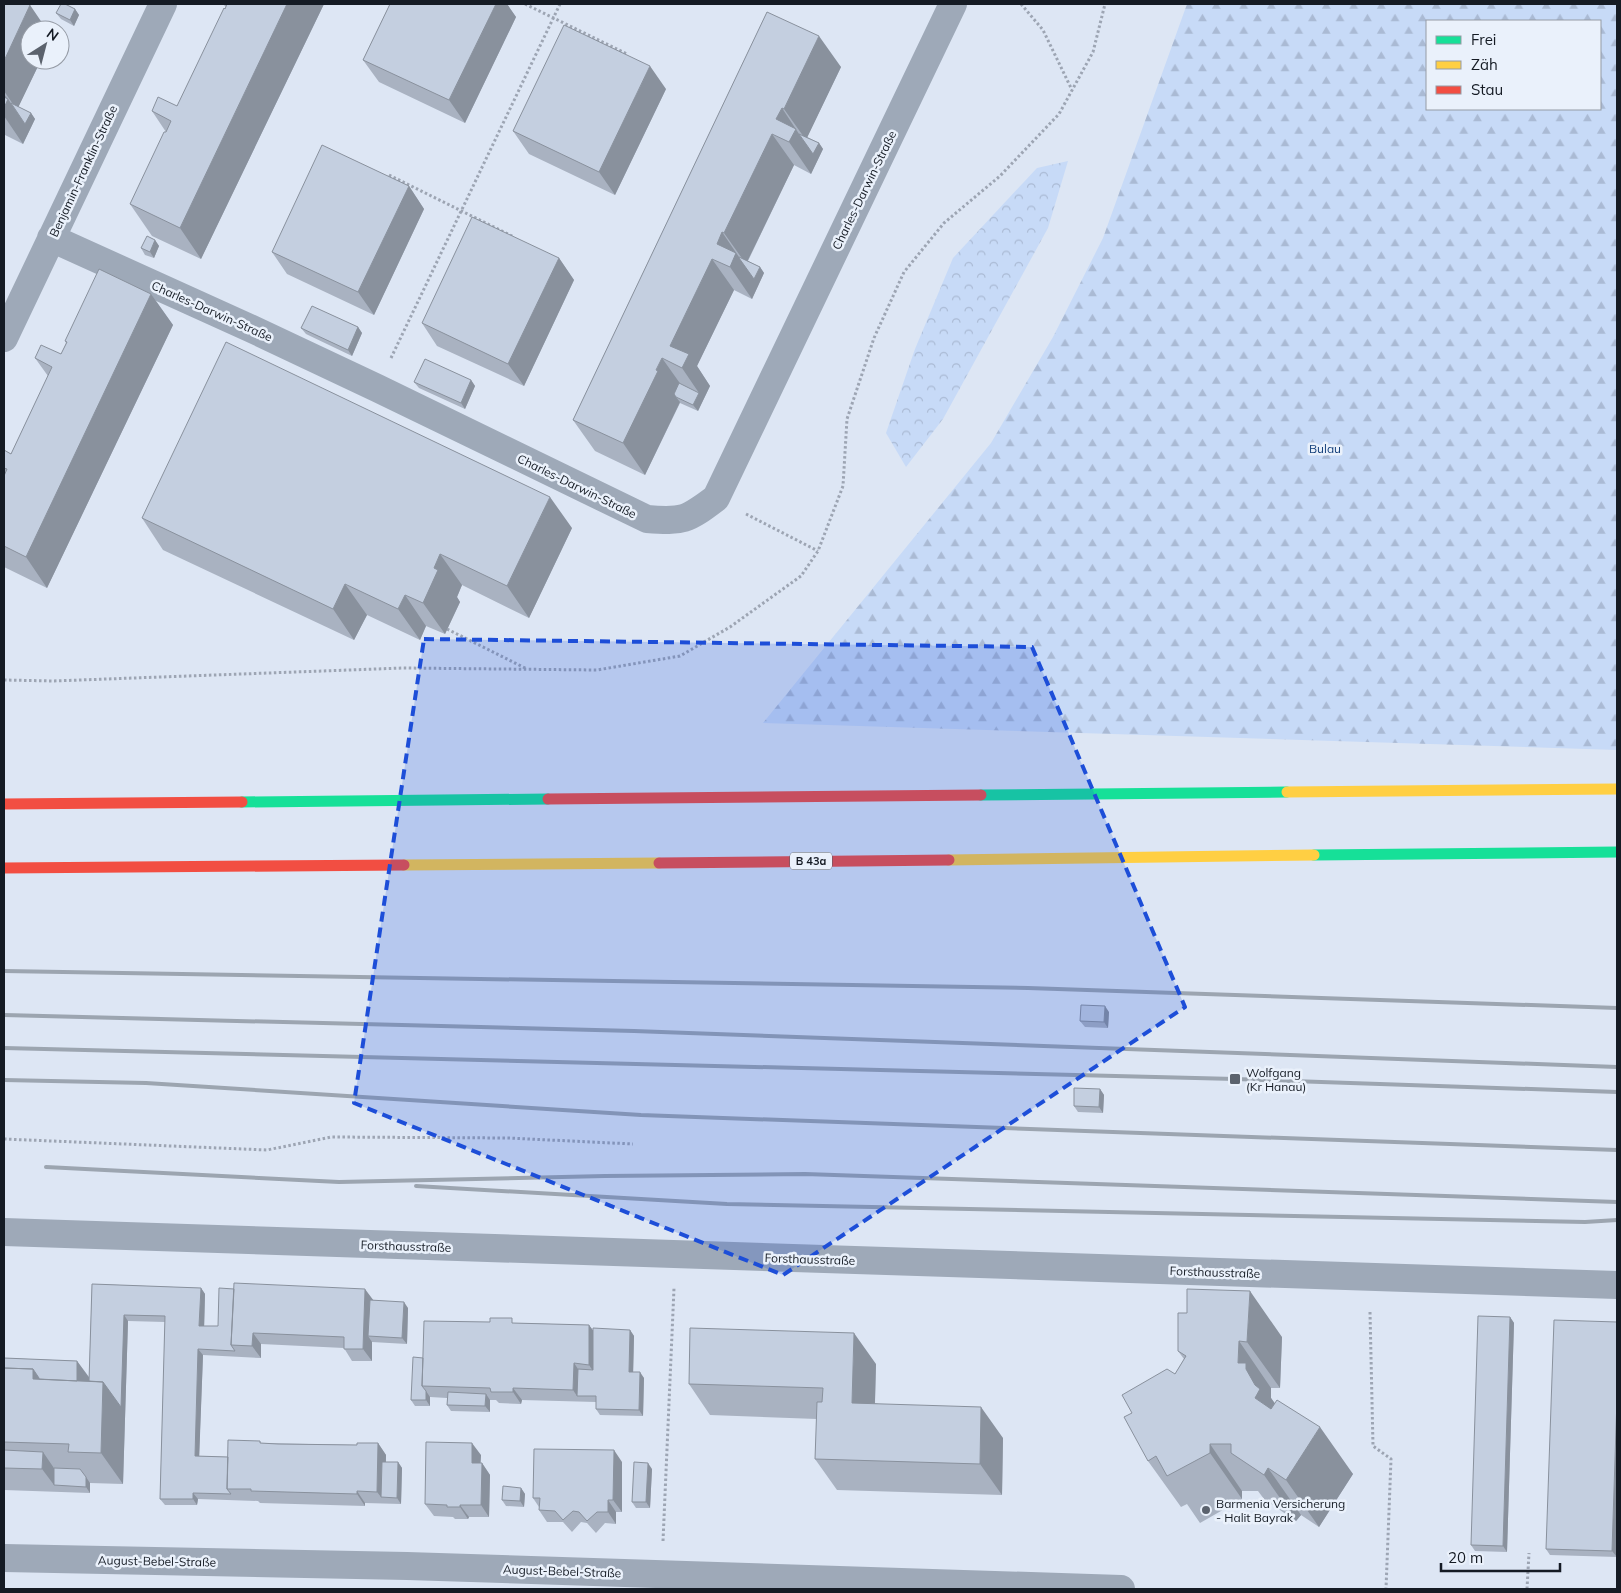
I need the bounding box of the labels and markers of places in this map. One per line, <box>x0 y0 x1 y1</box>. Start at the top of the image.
place label: Wolfgang (Kr Hanau) <box>1246 1065 1306 1094</box>
marker: Wolfgang (Kr Hanau) <box>1228 1072 1242 1086</box>
place label: Barmenia Versicherung - Halit Bayrak <box>1216 1496 1345 1525</box>
marker: Barmenia Versicherung - Halit Bayrak <box>1200 1504 1212 1516</box>

